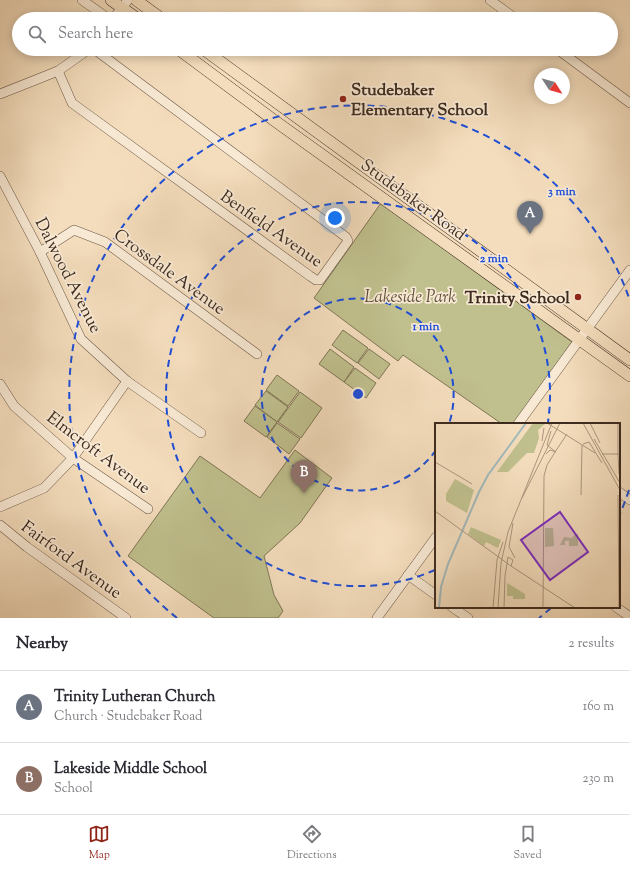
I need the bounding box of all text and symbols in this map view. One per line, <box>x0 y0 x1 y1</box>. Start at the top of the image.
search box <box>12 12 618 56</box>
icon: search <box>26 23 48 45</box>
text: Search here <box>58 24 133 45</box>
north arrow <box>534 68 570 104</box>
place label: Studebaker Elementary School <box>351 79 488 123</box>
marker: Studebaker Elementary School <box>338 94 348 104</box>
street label: Studebaker Road <box>355 154 471 247</box>
text: 3 min <box>548 183 577 201</box>
street label: Benfield Avenue <box>215 185 327 274</box>
pin: A <box>517 201 543 234</box>
your location <box>325 208 345 228</box>
street label: Dalwood Avenue <box>28 214 107 338</box>
street label: Crossdale Avenue <box>108 224 230 321</box>
text: 2 min <box>480 250 509 268</box>
park label: Lakeside Park <box>364 286 456 310</box>
place label: Trinity School <box>465 287 570 311</box>
marker: Trinity School <box>573 292 583 302</box>
text: 1 min <box>411 318 440 336</box>
centre of rings <box>351 387 365 401</box>
street label: Elmcroft Avenue <box>41 407 155 501</box>
inset map <box>435 423 620 608</box>
pin: B <box>291 460 317 493</box>
street label: Fairford Avenue <box>15 516 126 605</box>
text: Nearby <box>16 632 68 656</box>
text: 2 results <box>569 635 614 653</box>
text: Trinity Lutheran Church <box>54 687 216 708</box>
text: A <box>24 698 34 716</box>
text: 160 m <box>583 698 614 716</box>
text: Church · Studebaker Road <box>54 708 202 726</box>
text: Lakeside Middle School <box>54 759 207 780</box>
text: B <box>25 770 33 788</box>
text: 230 m <box>582 770 614 788</box>
text: School <box>54 780 93 798</box>
tab: Map <box>88 823 110 863</box>
tab: Directions <box>287 823 337 863</box>
tab: Saved <box>513 823 542 863</box>

